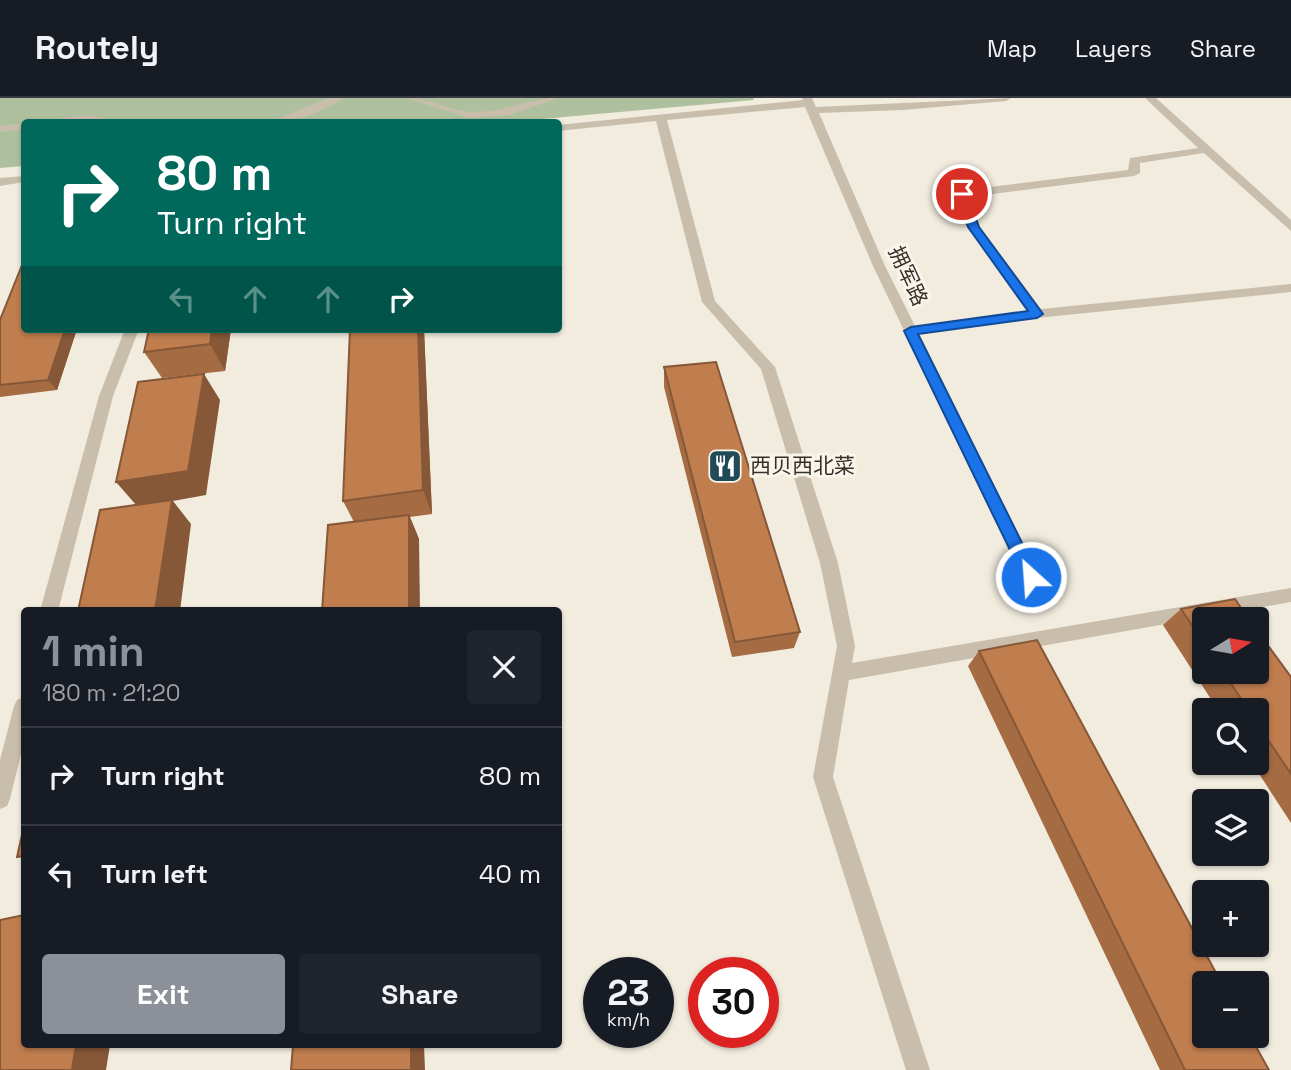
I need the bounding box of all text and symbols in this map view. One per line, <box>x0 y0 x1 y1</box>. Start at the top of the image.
text: Routely <box>35 27 159 69</box>
text: Map <box>987 33 1037 64</box>
text: Layers <box>1075 33 1152 64</box>
text: Share <box>1190 33 1256 64</box>
text: 80 m <box>157 142 272 204</box>
icon: right <box>42 147 133 238</box>
pin <box>932 164 992 224</box>
icon: arrive <box>943 175 981 213</box>
text: Turn right <box>157 203 307 243</box>
street label: 拥军路 <box>883 242 934 310</box>
icon: left <box>163 280 201 318</box>
icon: ahead <box>236 280 274 318</box>
icon: ahead <box>309 280 347 318</box>
icon: right <box>382 280 420 318</box>
restaurant icon: 西贝西北菜 <box>706 447 744 485</box>
place label: 西贝西北菜 <box>750 452 855 479</box>
position arrow <box>994 540 1068 614</box>
north arrow <box>1192 607 1269 684</box>
map controls <box>1192 607 1269 1048</box>
text: 1 min <box>42 625 145 678</box>
button: close <box>467 630 541 704</box>
text: 180 m · 21:20 <box>42 678 180 708</box>
button: search <box>1192 698 1269 775</box>
icon: right <box>42 757 80 795</box>
text: Turn right <box>101 759 225 793</box>
text: 80 m <box>479 759 541 793</box>
button: layers <box>1192 789 1269 866</box>
icon: left <box>42 855 80 893</box>
text: Turn left <box>101 857 208 891</box>
text: 40 m <box>479 857 541 891</box>
button: + <box>1192 880 1269 957</box>
button: Exit <box>42 954 285 1034</box>
button: Share <box>299 954 541 1034</box>
speed limit sign: 30 <box>688 957 779 1048</box>
text: 23 <box>607 971 650 1015</box>
button: − <box>1192 971 1269 1048</box>
text: km/h <box>607 1008 650 1031</box>

